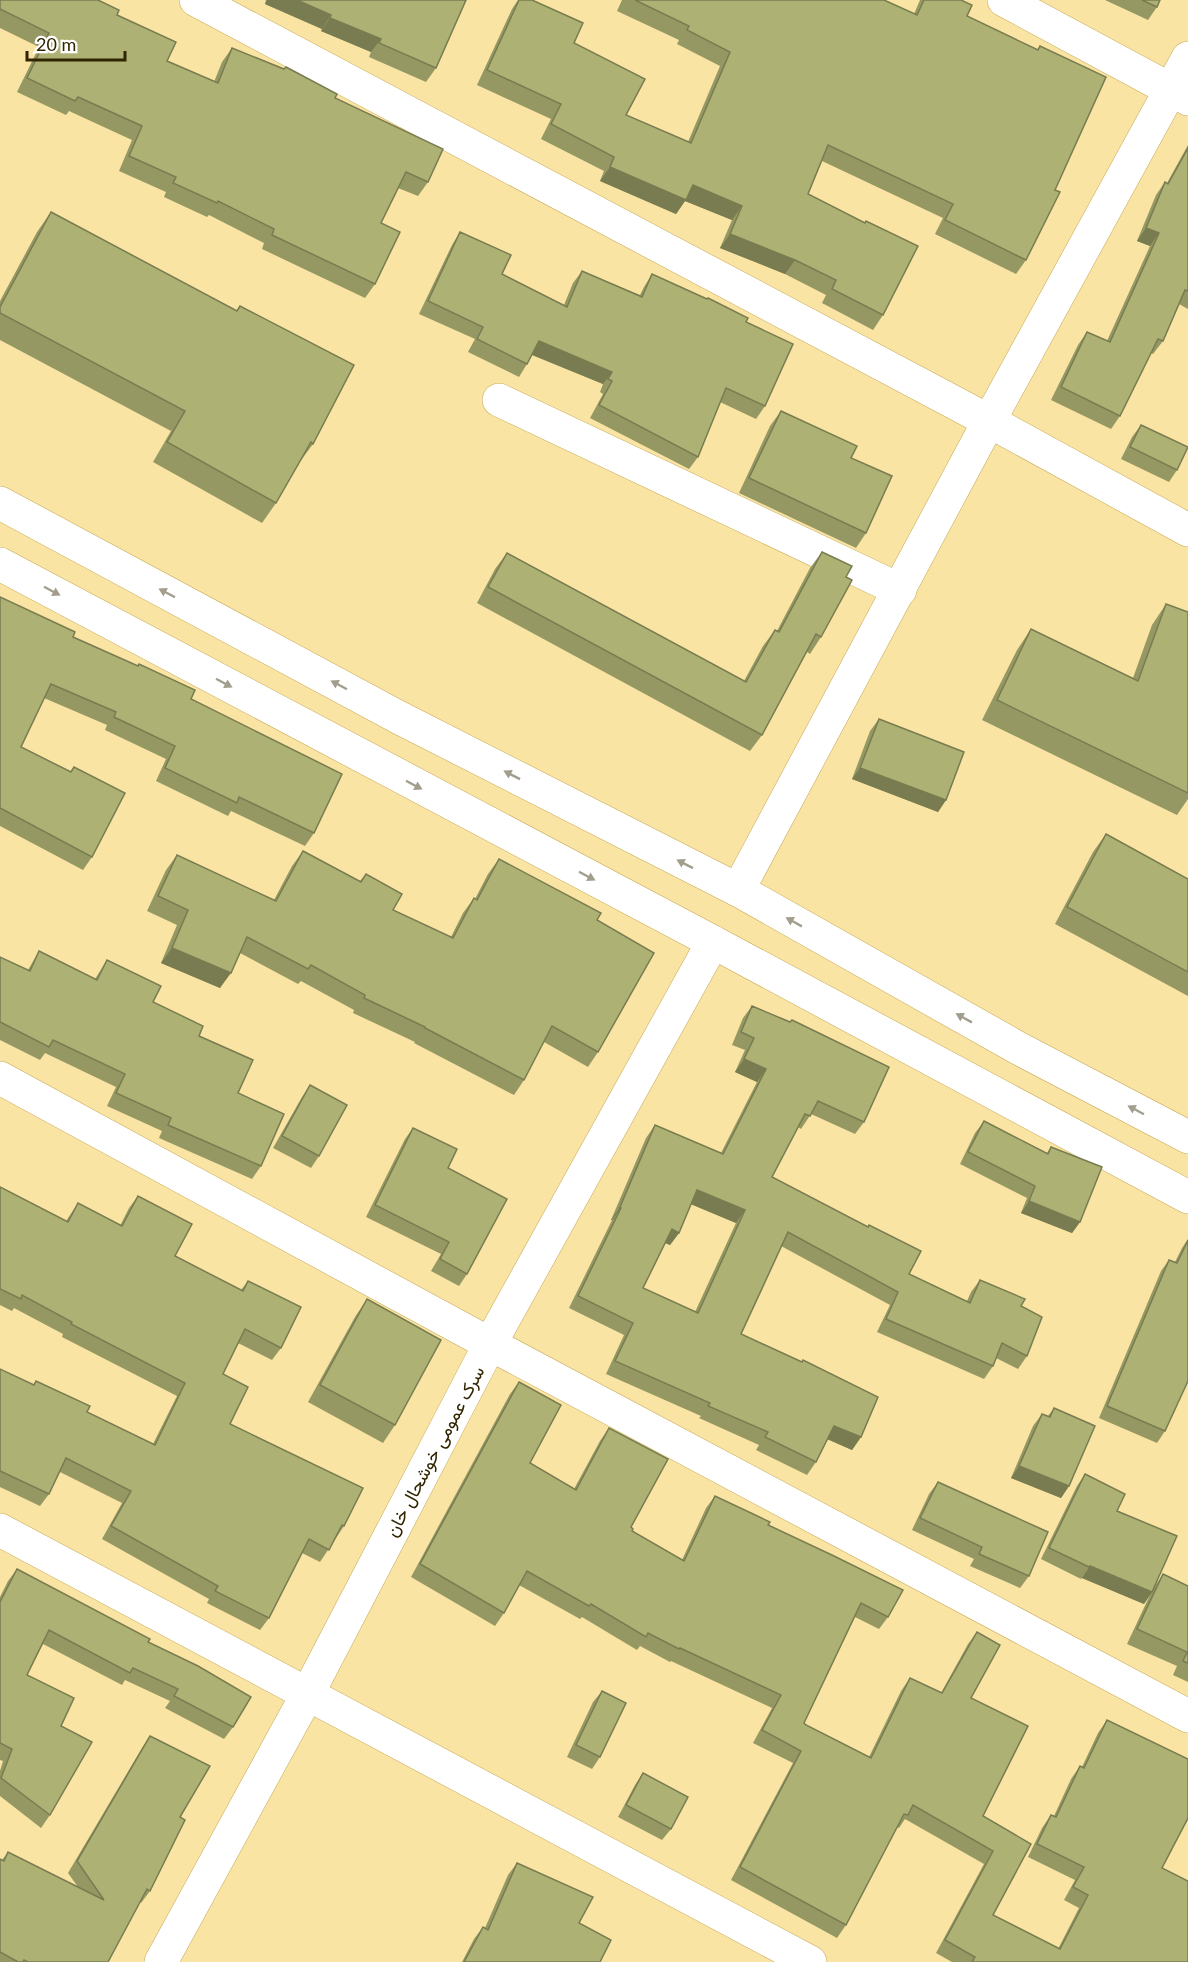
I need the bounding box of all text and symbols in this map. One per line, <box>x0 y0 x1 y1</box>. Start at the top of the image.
scale bar <box>27 24 124 62</box>
text: 20 m <box>36 33 76 55</box>
one-way arrow <box>43 586 60 596</box>
one-way arrow <box>158 588 175 598</box>
one-way arrow <box>215 678 232 688</box>
one-way arrow <box>330 680 347 690</box>
one-way arrow <box>503 770 520 780</box>
one-way arrow <box>406 780 423 789</box>
one-way arrow <box>677 859 694 868</box>
one-way arrow <box>578 871 595 880</box>
one-way arrow <box>785 917 802 927</box>
one-way arrow <box>955 1013 972 1023</box>
one-way arrow <box>1127 1105 1145 1115</box>
street label: سرک عمومی خوشحال خان <box>380 1362 489 1541</box>

